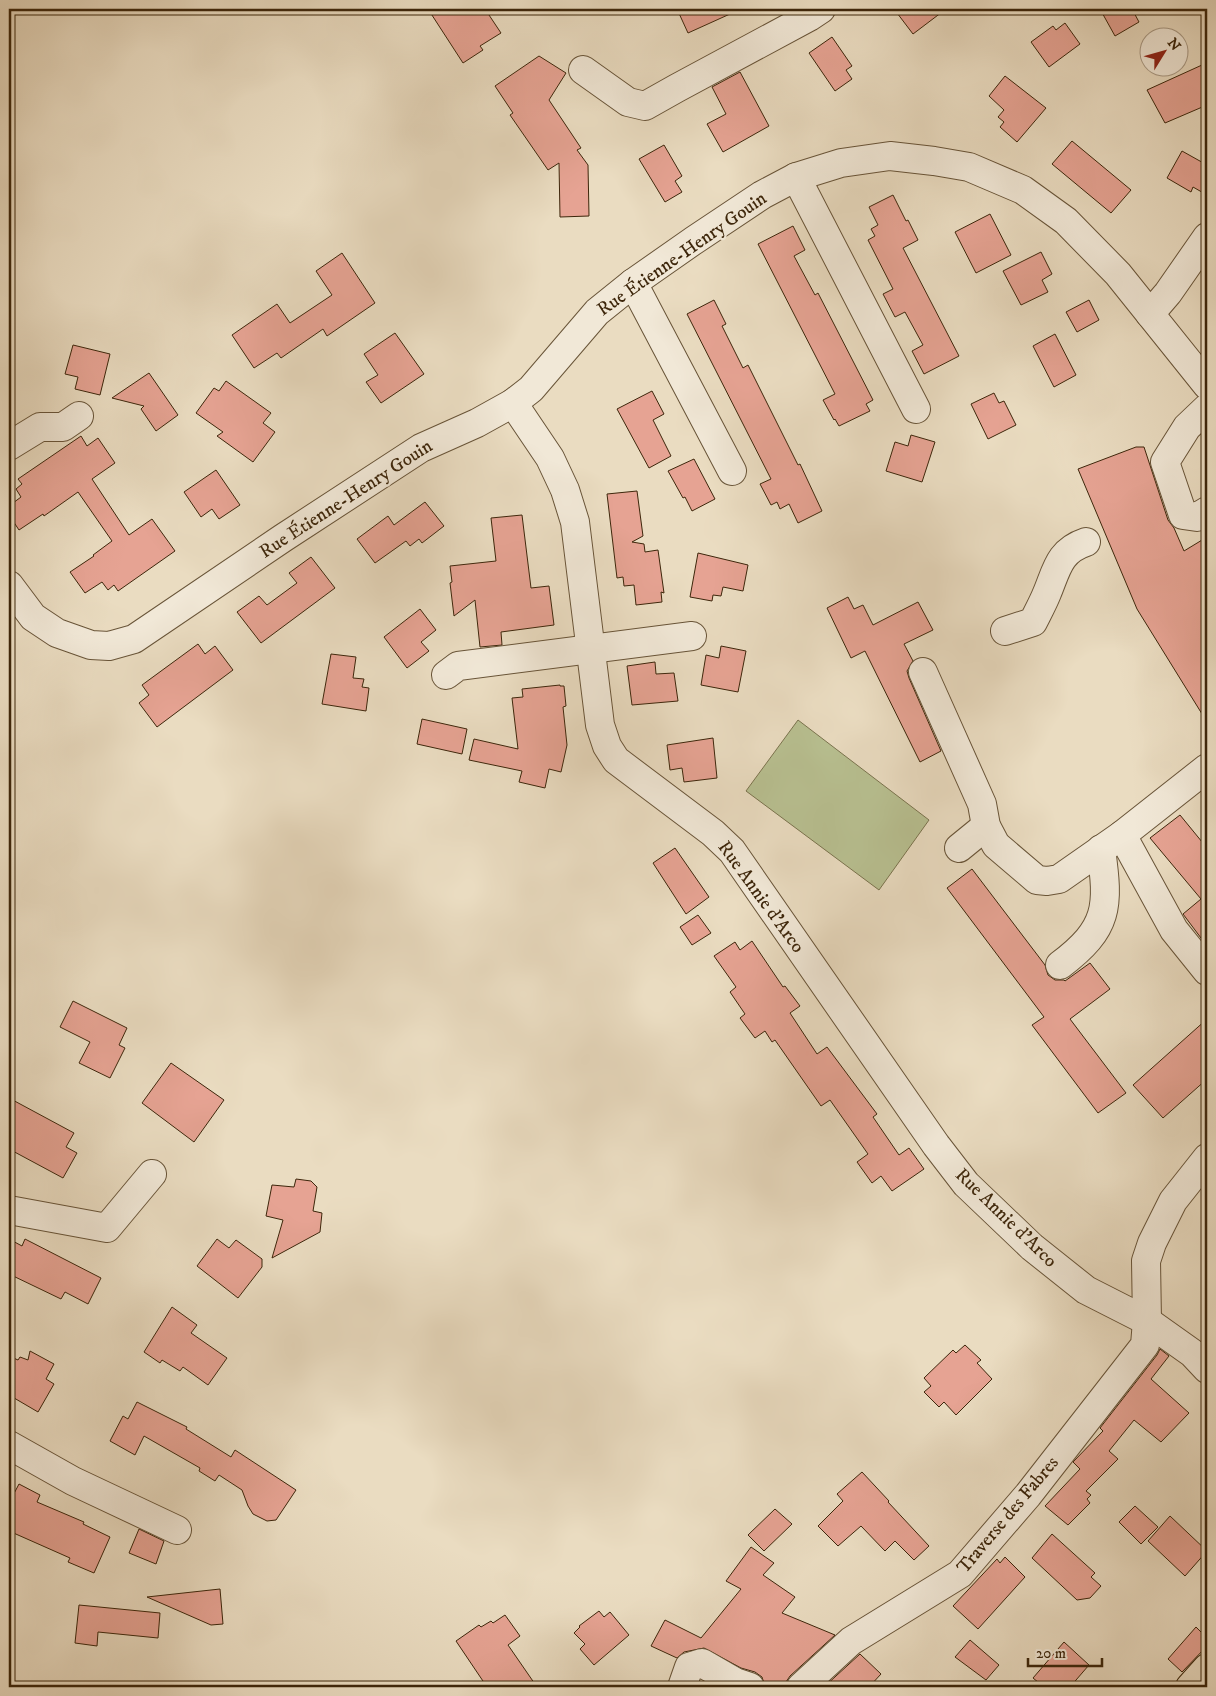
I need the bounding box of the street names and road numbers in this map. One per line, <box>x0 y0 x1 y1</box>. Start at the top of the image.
street label: Rue Étienne-Henry Gouin <box>592 186 771 321</box>
street label: Rue Étienne-Henry Gouin <box>255 434 437 564</box>
street label: Rue Annie d'Arco <box>713 837 809 957</box>
street label: Rue Annie d'Arco <box>950 1164 1062 1272</box>
street label: Traverse des Fabres <box>952 1452 1064 1578</box>

